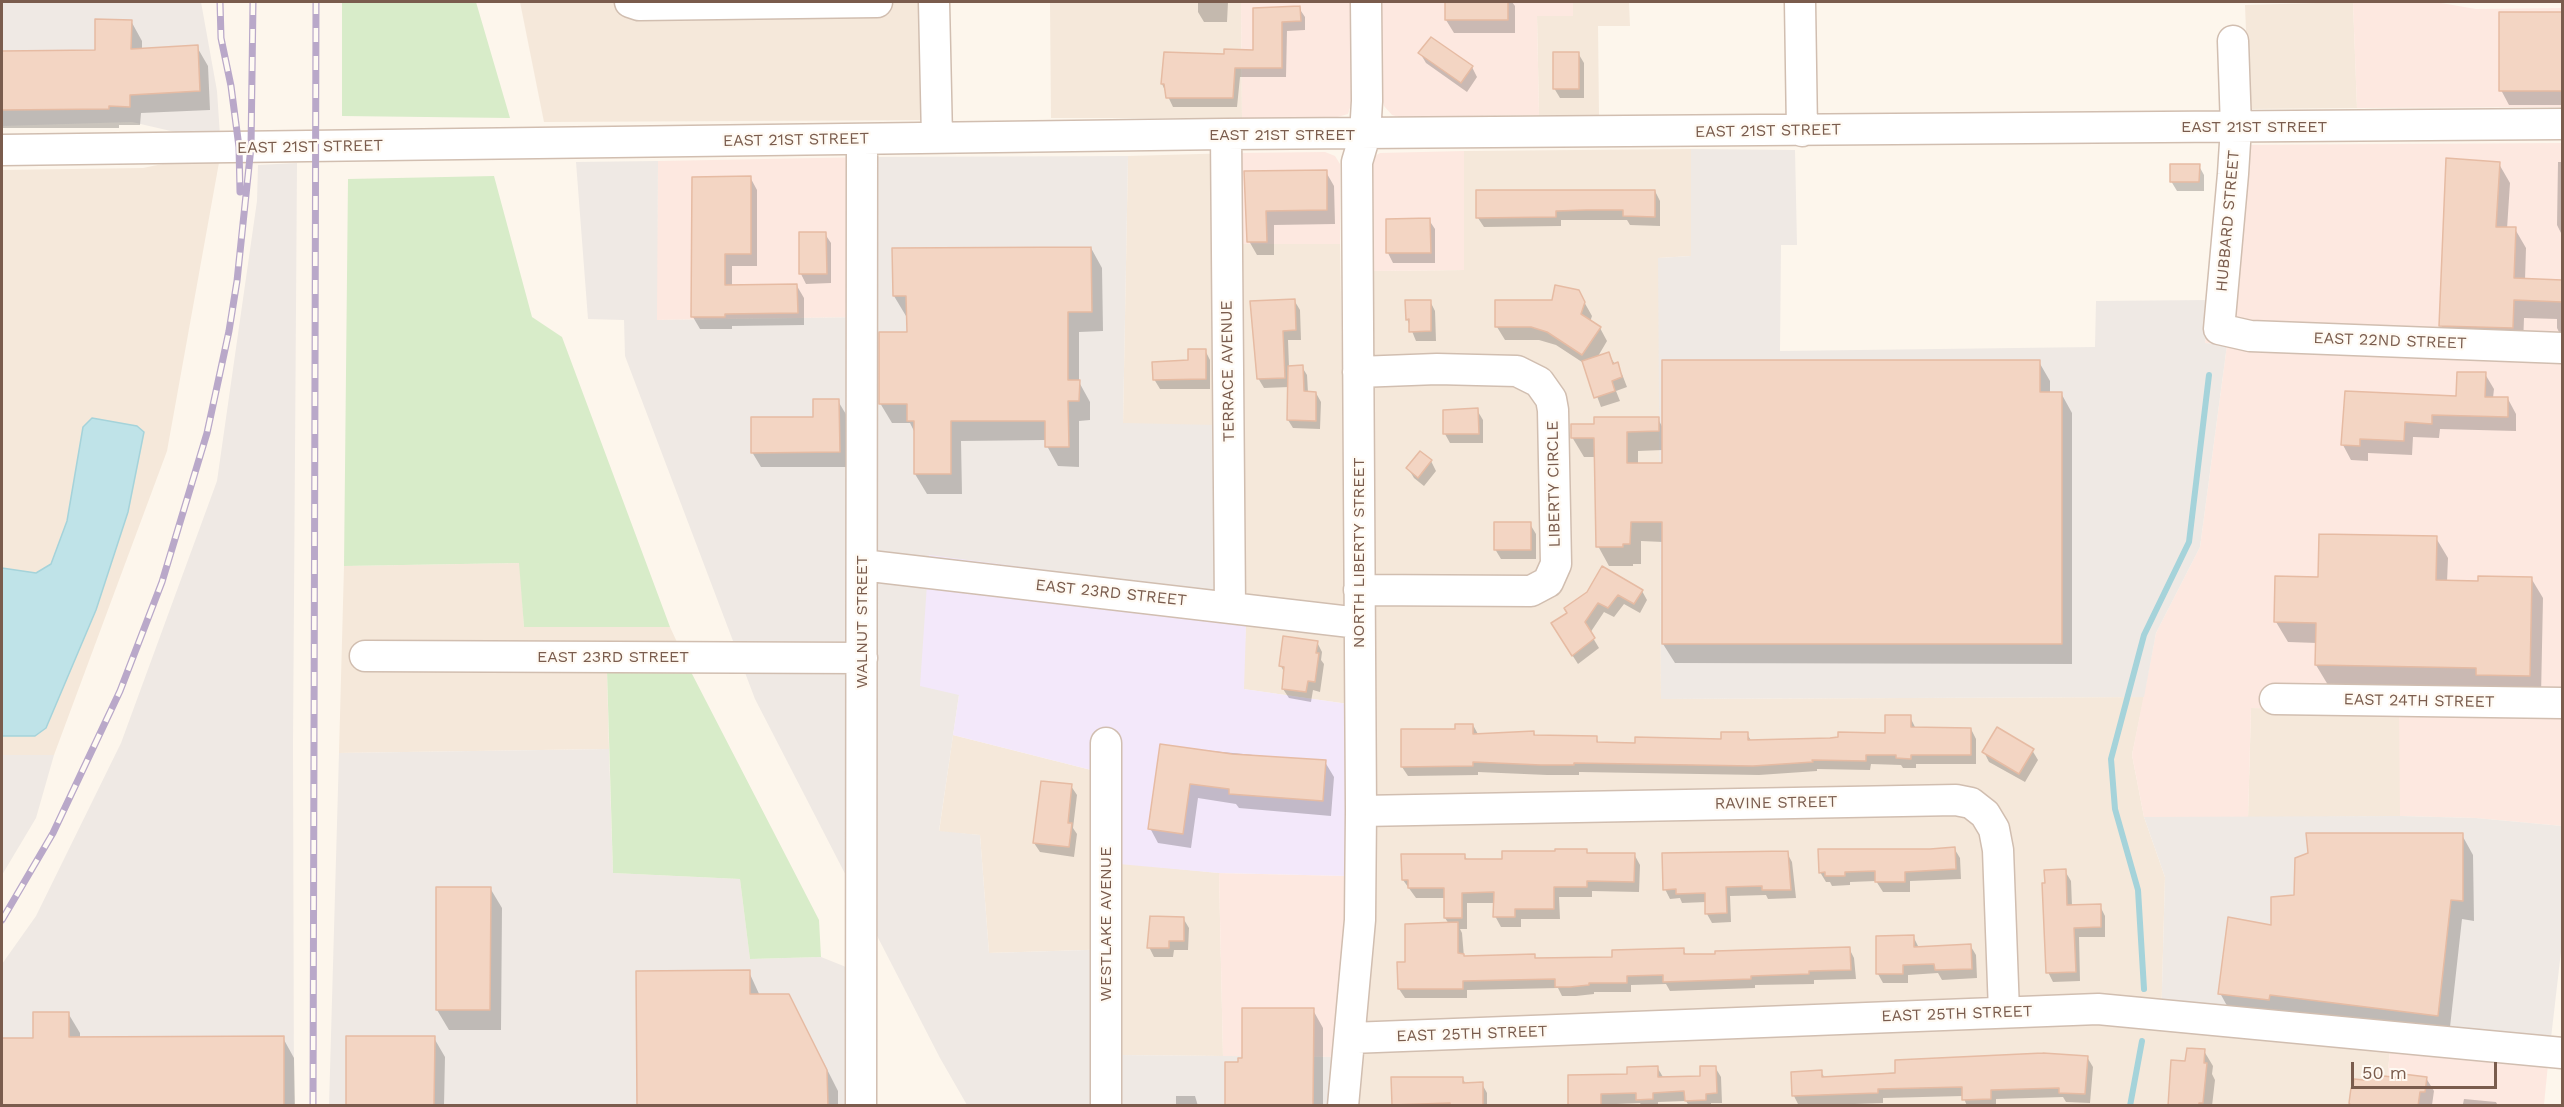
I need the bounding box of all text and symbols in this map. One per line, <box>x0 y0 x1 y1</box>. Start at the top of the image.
street label: EAST 21ST STREET <box>2181 117 2327 137</box>
street label: EAST 21ST STREET <box>1695 120 1841 142</box>
street label: EAST 21ST STREET <box>1209 125 1355 145</box>
street label: EAST 21ST STREET <box>723 129 869 151</box>
street label: EAST 21ST STREET <box>237 136 383 158</box>
street label: HUBBARD STREET <box>2212 149 2244 293</box>
street label: TERRACE AVENUE <box>1217 300 1239 442</box>
street label: EAST 22ND STREET <box>2313 329 2467 353</box>
street label: LIBERTY CIRCLE <box>1543 421 1565 547</box>
street label: NORTH LIBERTY STREET <box>1349 458 1369 648</box>
street label: WALNUT STREET <box>852 555 872 689</box>
street label: EAST 23RD STREET <box>1034 576 1188 610</box>
street label: EAST 23RD STREET <box>537 647 689 667</box>
street label: EAST 24TH STREET <box>2343 690 2495 712</box>
street label: RAVINE STREET <box>1714 792 1838 814</box>
street label: WESTLAKE AVENUE <box>1096 847 1116 1001</box>
street label: EAST 25TH STREET <box>1881 1002 2033 1026</box>
street label: EAST 25TH STREET <box>1396 1022 1548 1046</box>
scale bar <box>2354 1050 2500 1088</box>
text: 50 m <box>2362 1062 2407 1083</box>

